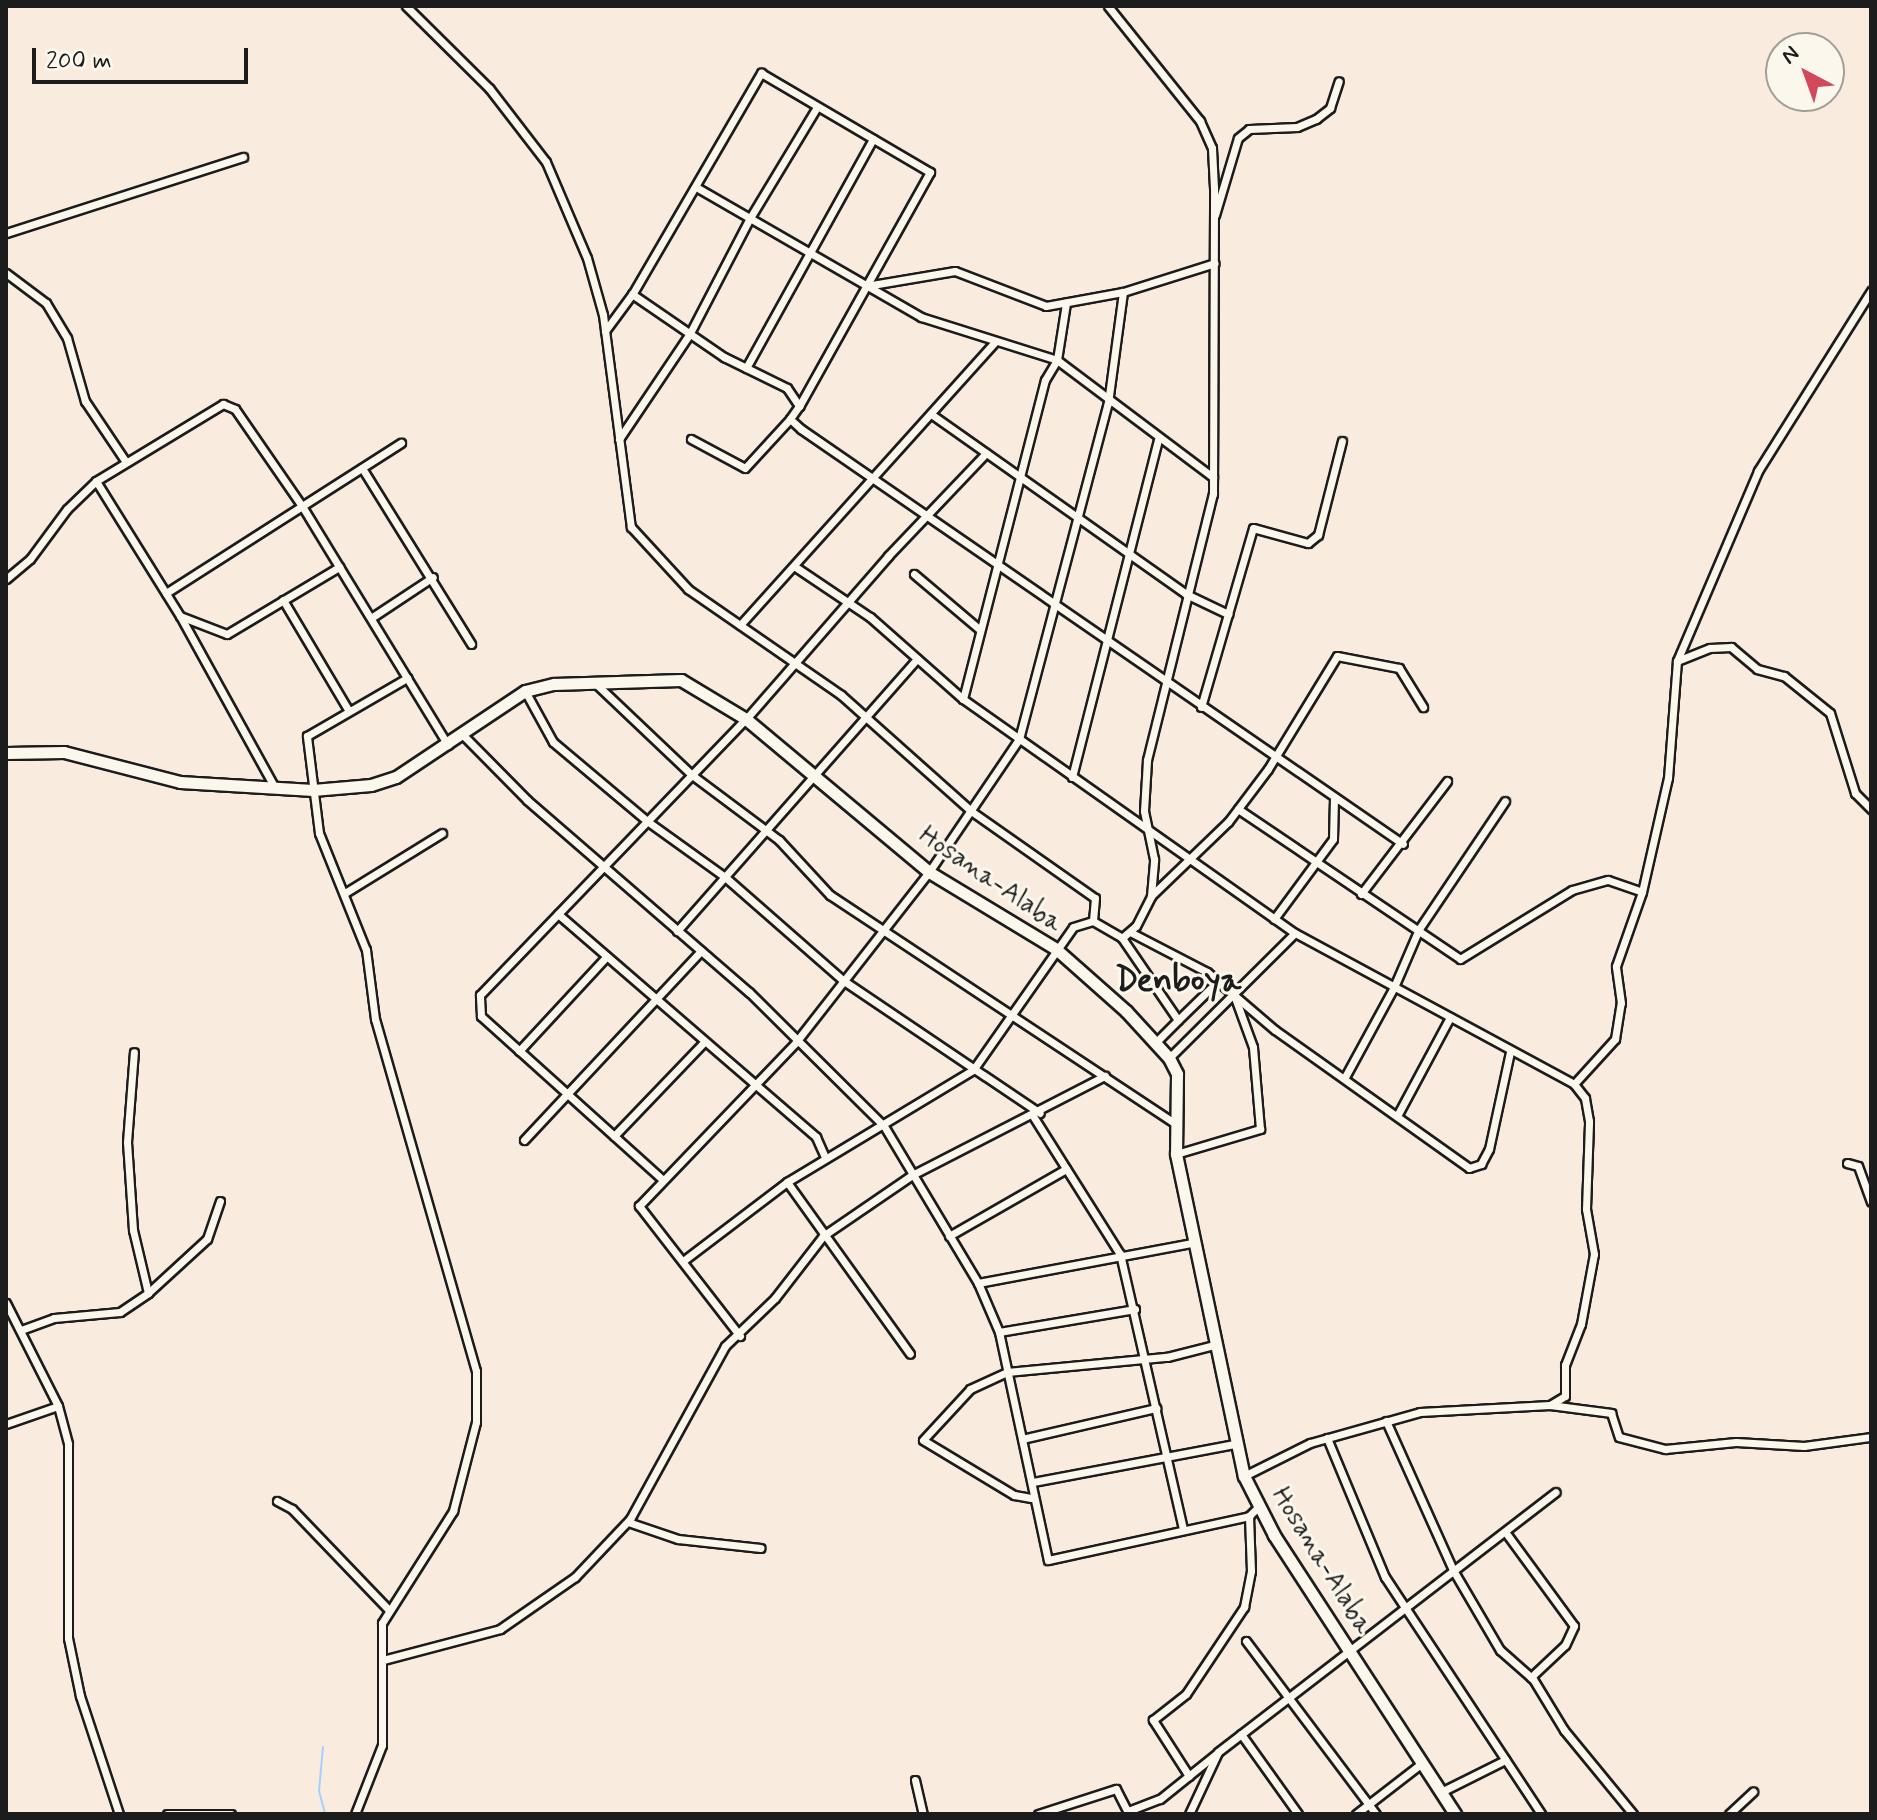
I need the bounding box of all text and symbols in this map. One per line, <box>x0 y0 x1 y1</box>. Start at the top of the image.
scale bar <box>36 32 252 82</box>
north arrow <box>1765 32 1845 112</box>
text: N <box>1776 40 1805 71</box>
text: 200 m <box>46 46 112 77</box>
street label: Hosana-Alaba <box>912 821 1068 939</box>
district label: Denboya <box>1115 961 1241 1001</box>
street label: Hosana-Alaba <box>1264 1482 1378 1640</box>

